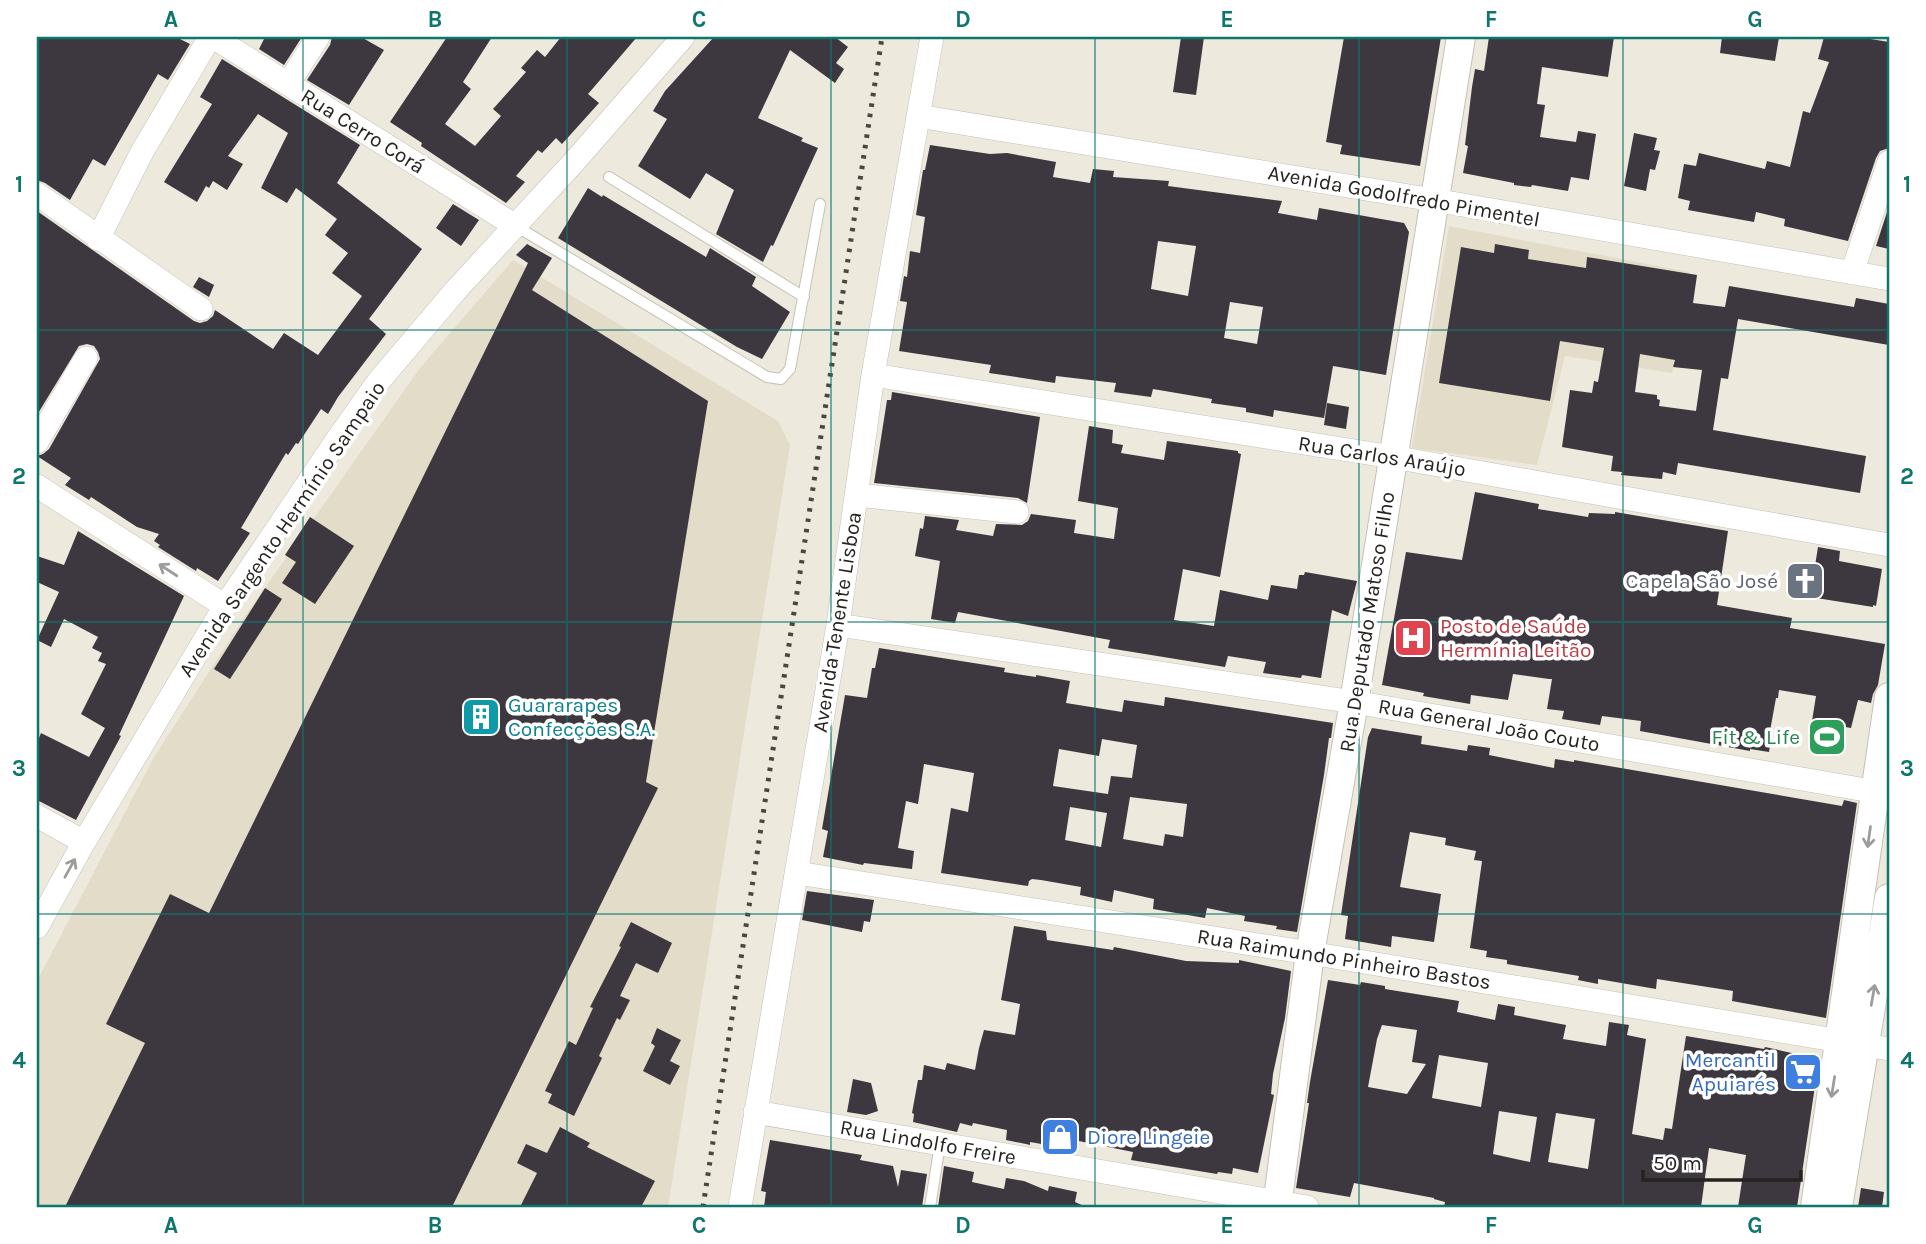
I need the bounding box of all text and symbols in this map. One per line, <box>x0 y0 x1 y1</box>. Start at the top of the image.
text: A <box>164 6 178 33</box>
text: B <box>428 6 442 33</box>
text: C <box>692 6 706 33</box>
text: D <box>955 6 971 33</box>
text: E <box>1220 6 1234 33</box>
text: F <box>1485 6 1497 33</box>
text: G <box>1747 6 1763 33</box>
street label: Rua Cerro Corá <box>297 83 429 179</box>
street label: Avenida Godolfredo Pimentel <box>1266 160 1542 232</box>
text: 1 <box>15 171 23 198</box>
text: 1 <box>1903 171 1911 198</box>
street label: Avenida Sargento Hermínio Sampaio <box>174 377 390 681</box>
street label: Rua Carlos Araújo <box>1296 431 1468 481</box>
text: 2 <box>12 463 26 490</box>
text: 2 <box>1900 463 1914 490</box>
street label: Rua Deputado Matoso Filho <box>1335 490 1399 754</box>
street label: Avenida Tenente Lisboa <box>808 510 866 734</box>
church icon: Capela São José <box>1784 560 1826 602</box>
one-way arrow <box>158 562 178 576</box>
place label: Capela São José <box>1626 569 1778 593</box>
place label: Posto de Saúde Hermínia Leitão <box>1440 614 1592 662</box>
hospital icon: Posto de Saúde Hermínia Leitão <box>1392 617 1434 659</box>
place label: Guararapes Confecções S.A. <box>508 693 655 741</box>
street label: Rua General João Couto <box>1376 694 1602 756</box>
building icon: Guararapes Confecções S.A. <box>460 696 502 738</box>
sports icon: Fit & Life <box>1806 716 1848 758</box>
place label: Fit & Life <box>1712 725 1800 749</box>
text: 3 <box>12 755 26 782</box>
text: 3 <box>1900 755 1914 782</box>
one-way arrow <box>1862 825 1875 848</box>
one-way arrow <box>63 858 77 878</box>
street label: Rua Raimundo Pinheiro Bastos <box>1195 924 1493 994</box>
one-way arrow <box>1867 984 1880 1007</box>
text: 4 <box>12 1047 26 1074</box>
text: 4 <box>1900 1047 1914 1074</box>
place label: Mercantil Apuiarés <box>1685 1048 1776 1096</box>
supermarket icon: Mercantil Apuiarés <box>1782 1051 1824 1093</box>
one-way arrow <box>1826 1075 1839 1098</box>
street label: Rua Lindolfo Freire <box>838 1115 1018 1169</box>
shop icon: Diore Lingeie <box>1039 1116 1081 1158</box>
place label: Diore Lingeie <box>1087 1125 1210 1149</box>
scale bar <box>1643 1139 1800 1183</box>
text: 50 m <box>1653 1151 1702 1175</box>
text: A <box>164 1212 178 1239</box>
text: B <box>428 1212 442 1239</box>
text: C <box>692 1212 706 1239</box>
text: D <box>955 1212 971 1239</box>
text: E <box>1220 1212 1234 1239</box>
text: F <box>1485 1212 1497 1239</box>
text: G <box>1747 1212 1763 1239</box>

